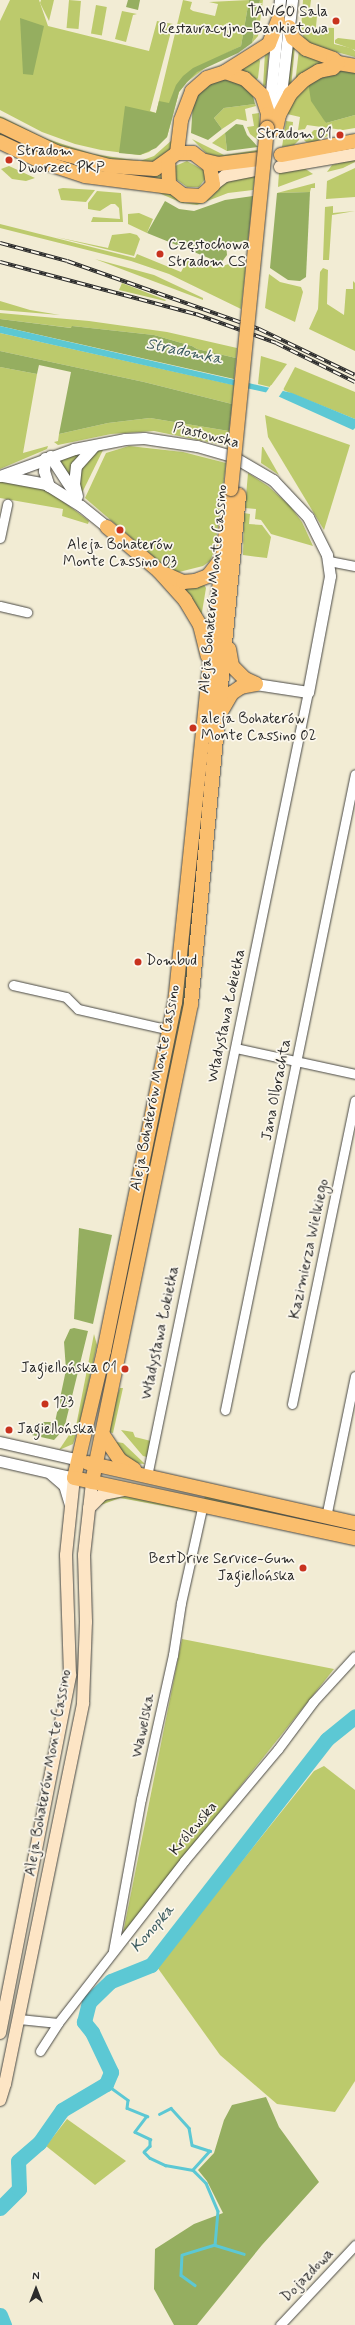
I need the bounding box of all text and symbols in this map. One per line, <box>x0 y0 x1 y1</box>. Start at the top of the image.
place label: TANGO Sala Restauracyjno-Bankietowa <box>159 3 328 38</box>
marker: TANGO Sala Restauracyjno-Bankietowa <box>331 16 341 26</box>
place label: Stradom 01 <box>257 126 332 144</box>
marker: Stradom 01 <box>335 130 345 140</box>
place label: Stradom Dworzec PKP <box>17 142 105 177</box>
marker: Stradom Dworzec PKP <box>4 155 14 165</box>
place label: Częstochowa Stradom CS <box>168 236 249 271</box>
marker: Częstochowa Stradom CS <box>155 249 165 259</box>
water label: Stradomka <box>144 335 224 369</box>
street label: Piastowska <box>171 419 241 453</box>
street label: Aleja Bohaterów Monte Cassino <box>196 486 232 692</box>
marker: Aleja Bohaterów Monte Cassino 03 <box>115 525 125 535</box>
place label: Aleja Bohaterów Monte Cassino 03 <box>64 536 176 571</box>
place label: aleja Bohaterów Monte Cassino 02 <box>201 710 315 745</box>
marker: aleja Bohaterów Monte Cassino 02 <box>188 723 198 733</box>
street label: Władysława Łokietka <box>204 947 250 1085</box>
place label: Dombud <box>146 953 197 971</box>
marker: Dombud <box>133 957 143 967</box>
street label: Aleja Bohaterów Monte Cassino <box>128 986 184 1190</box>
street label: Jana Olbrachta <box>258 1038 296 1142</box>
street label: Kazimierza Wielkiego <box>287 1178 333 1320</box>
street label: Władysława Łokietka <box>138 1264 184 1402</box>
place label: Jagiellońska 01 <box>21 1360 117 1378</box>
marker: Jagiellońska 01 <box>120 1364 130 1374</box>
place label: 123 <box>53 1395 74 1413</box>
marker: 123 <box>40 1399 50 1409</box>
place label: Jagiellońska <box>17 1421 94 1439</box>
marker: Jagiellońska <box>4 1425 14 1435</box>
place label: BestDrive Service-Gum Jagiellońska <box>148 1550 295 1585</box>
marker: BestDrive Service-Gum Jagiellońska <box>298 1563 308 1573</box>
street label: Aleja Bohaterów Monte Cassino <box>22 1671 76 1875</box>
street label: Wawelska <box>128 1692 160 1760</box>
street label: Królewska <box>166 1798 222 1860</box>
water label: Konopka <box>127 1901 179 1957</box>
street label: Dojazdowa <box>278 2245 338 2307</box>
north arrow <box>16 2269 56 2309</box>
text: N <box>32 2270 40 2284</box>

